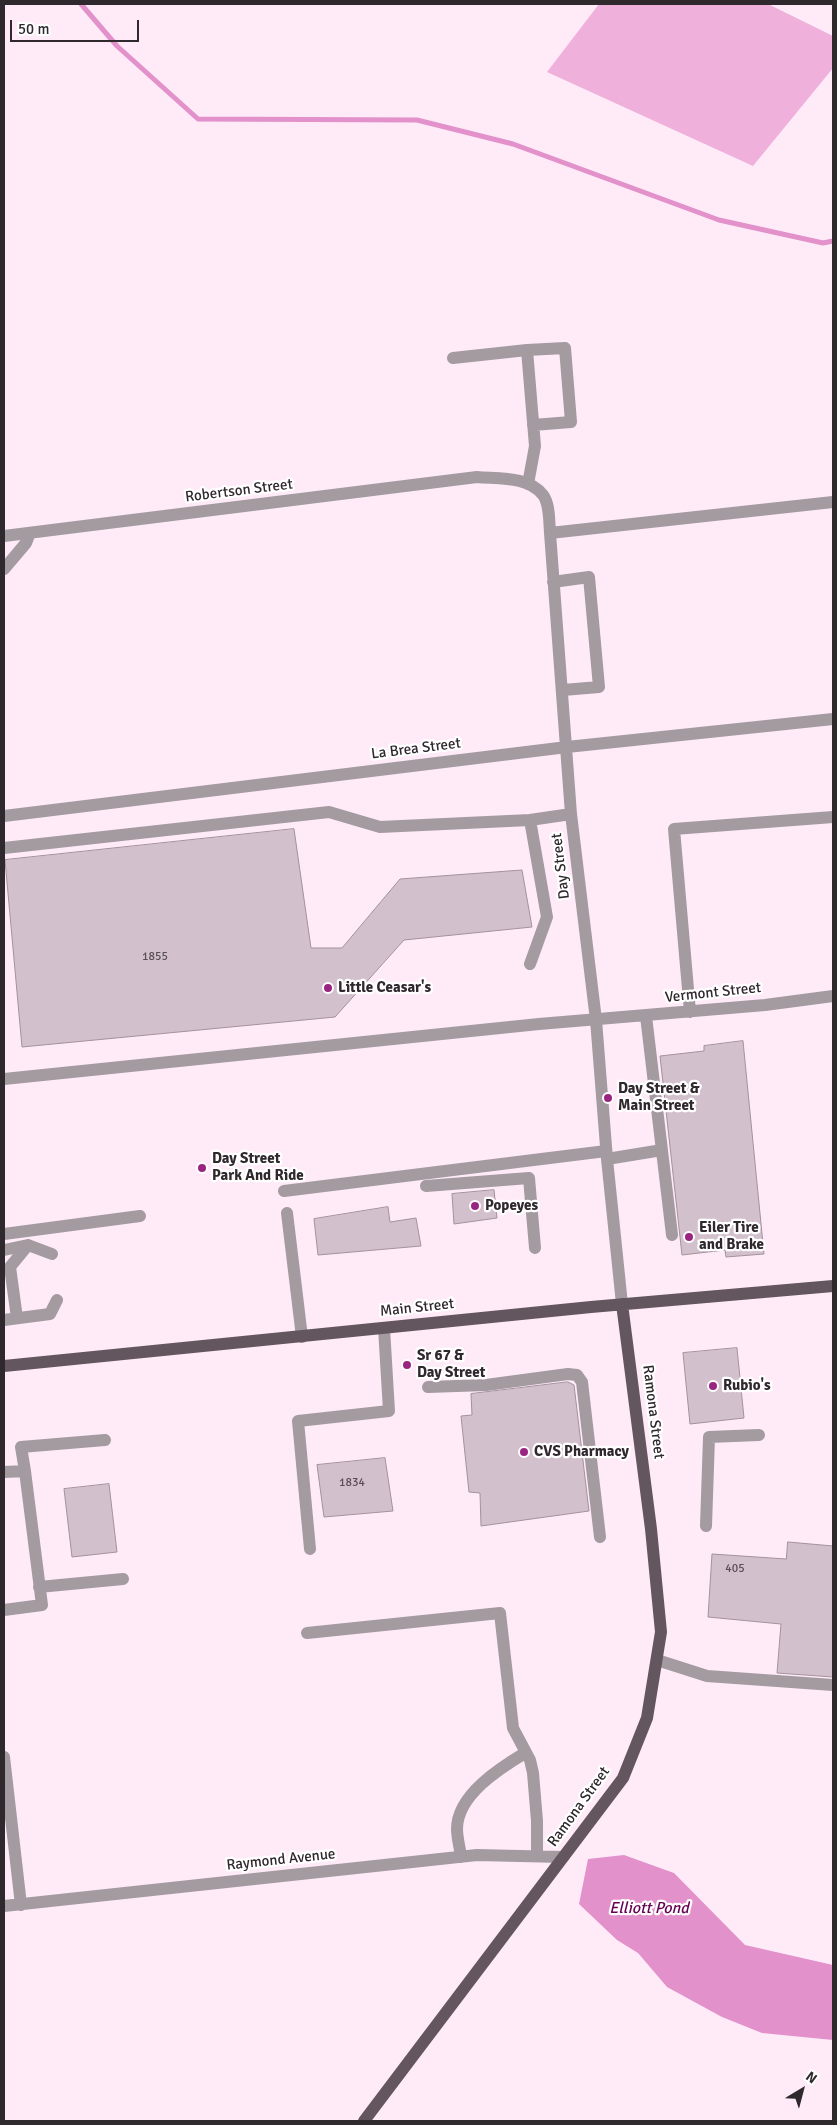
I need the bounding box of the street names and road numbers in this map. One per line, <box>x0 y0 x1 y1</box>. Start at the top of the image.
street label: Robertson Street <box>184 475 294 507</box>
street label: La Brea Street <box>370 735 462 763</box>
street label: Day Street <box>548 832 574 900</box>
street label: Vermont Street <box>664 979 762 1007</box>
street label: Main Street <box>379 1295 455 1321</box>
street label: Ramona Street <box>638 1364 668 1460</box>
street label: Ramona Street <box>544 1764 614 1850</box>
street label: Raymond Avenue <box>226 1845 336 1875</box>

